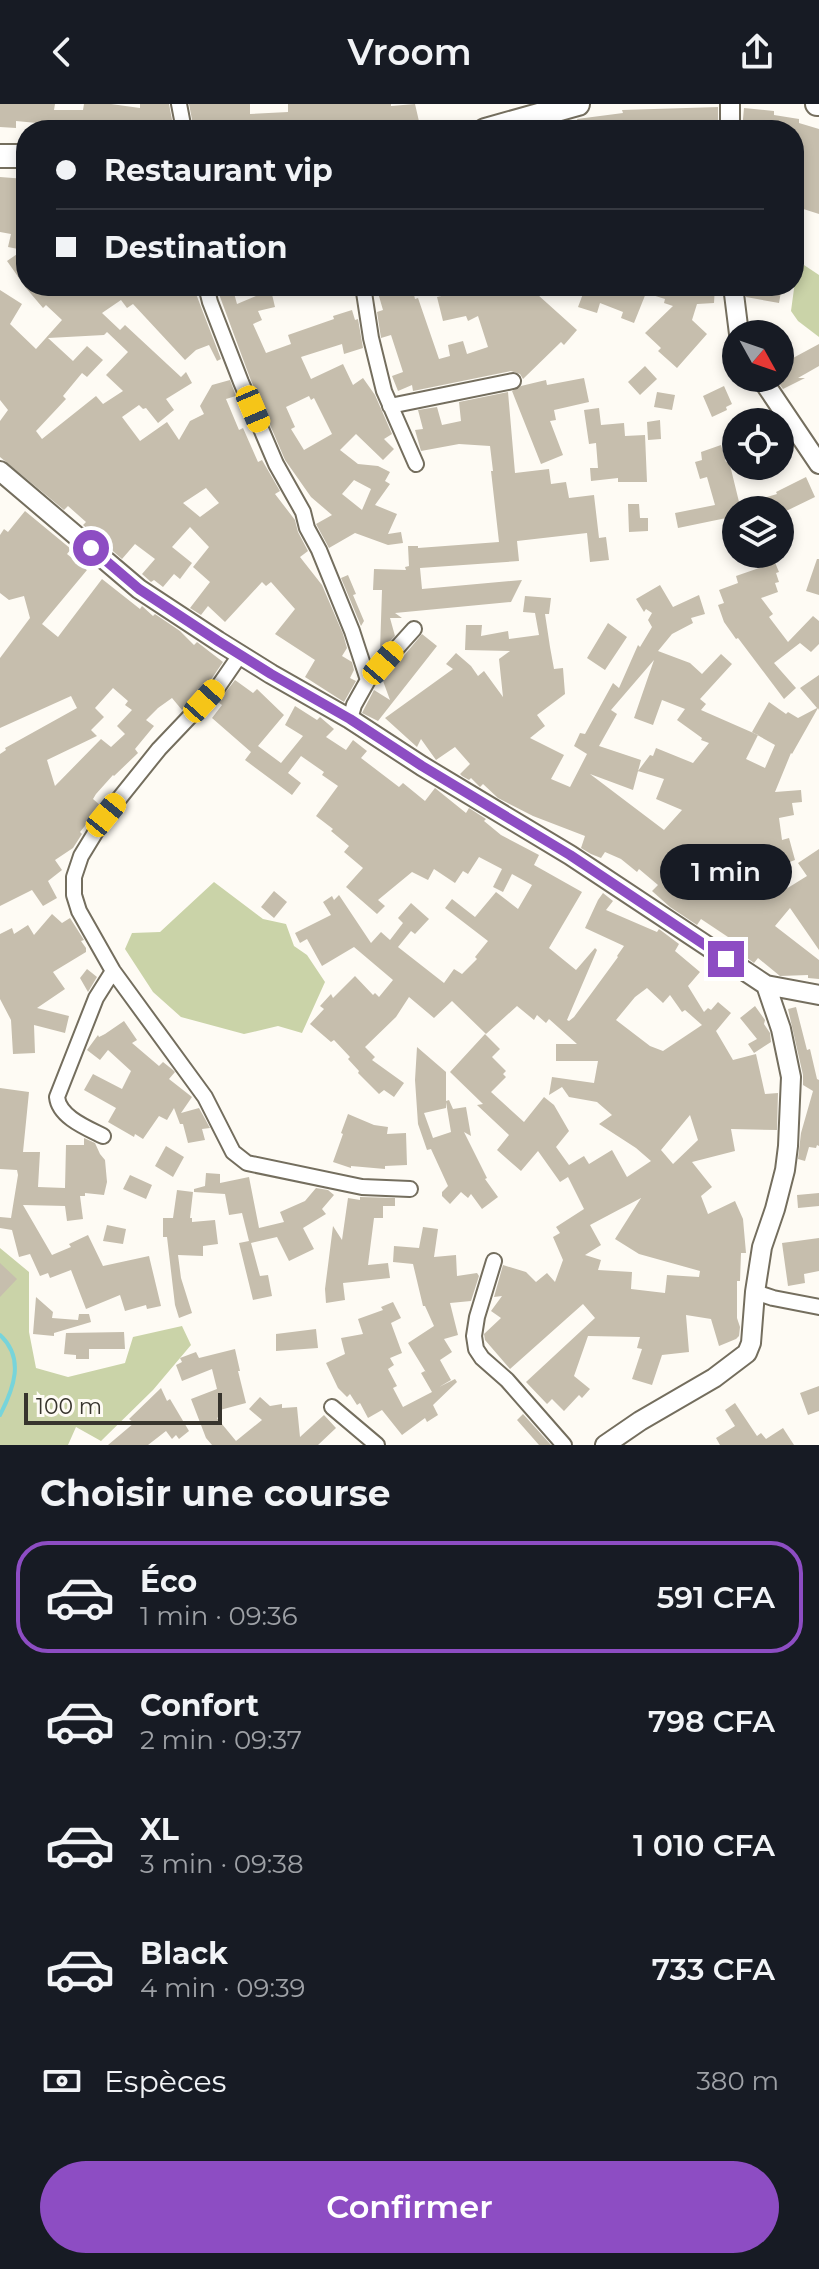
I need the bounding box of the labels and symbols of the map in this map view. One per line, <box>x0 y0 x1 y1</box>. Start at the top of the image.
north arrow <box>722 320 794 392</box>
car <box>233 382 273 436</box>
route start <box>73 530 109 566</box>
car <box>358 637 408 689</box>
car <box>179 675 229 727</box>
car <box>82 789 130 841</box>
callout: 1 min <box>660 843 792 899</box>
route end <box>708 941 744 977</box>
scale bar <box>24 1389 222 1425</box>

